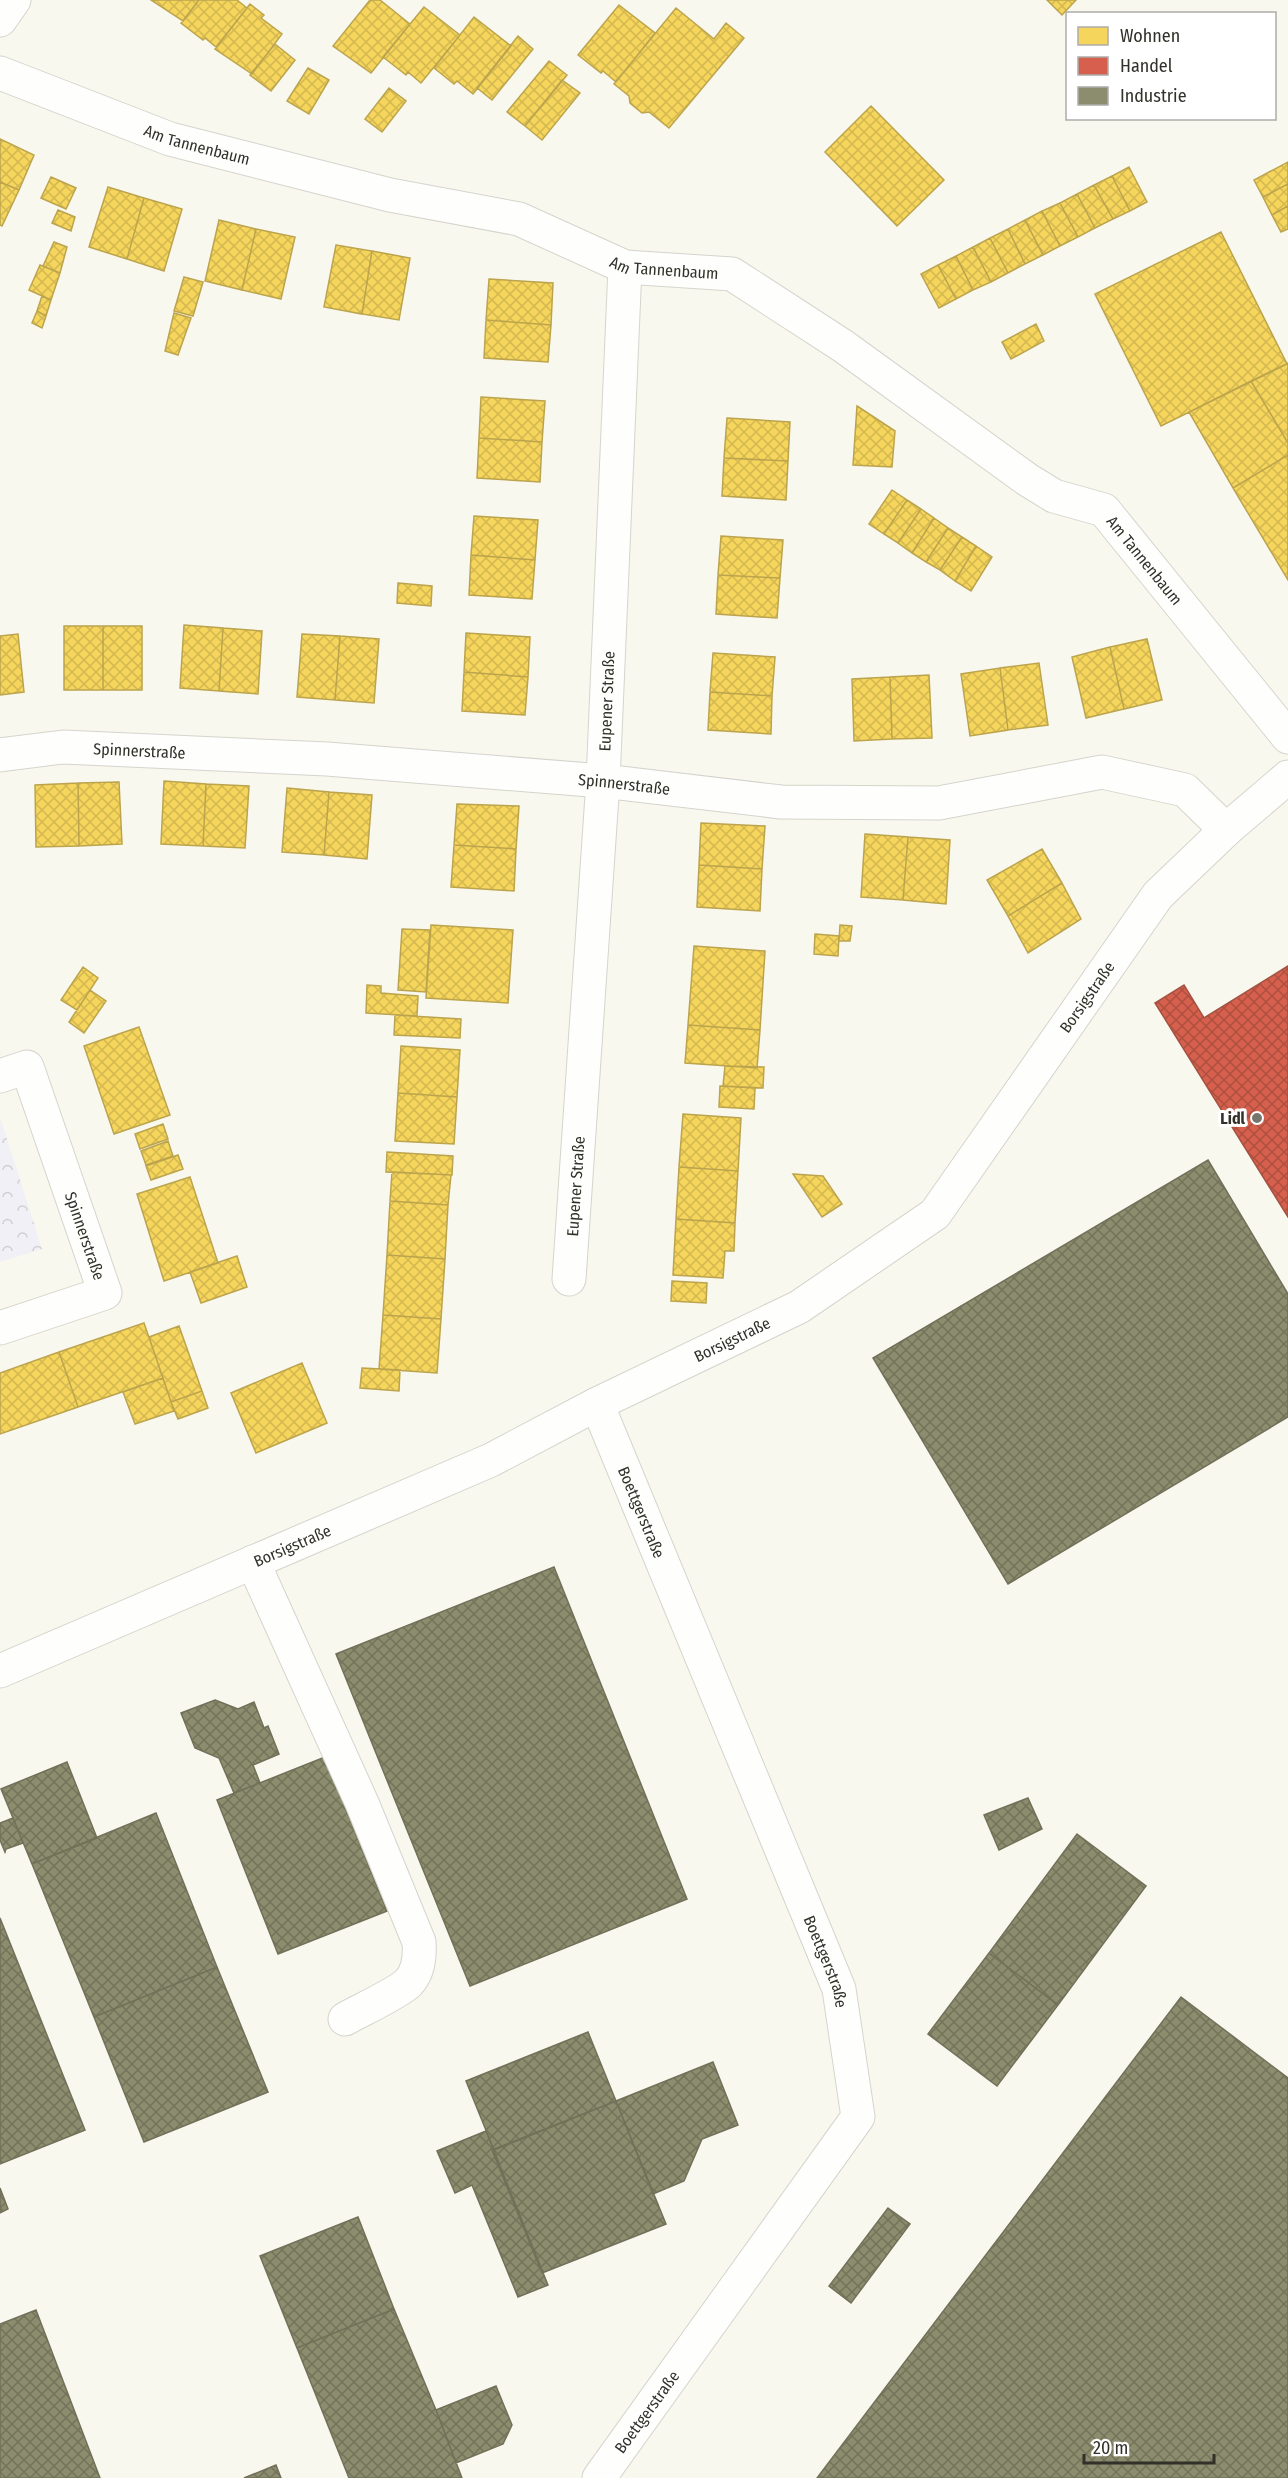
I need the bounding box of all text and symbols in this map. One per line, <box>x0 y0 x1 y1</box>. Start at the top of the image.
legend <box>1066 12 1276 120</box>
text: Wohnen <box>1120 25 1180 47</box>
text: Handel <box>1120 55 1173 77</box>
text: Industrie <box>1120 85 1187 107</box>
street label: Am Tannenbaum <box>141 120 252 168</box>
street label: Am Tannenbaum <box>607 252 719 283</box>
street label: Am Tannenbaum <box>1103 512 1186 609</box>
street label: Eupener Straße <box>595 651 618 752</box>
street label: Spinnerstraße <box>93 739 186 762</box>
street label: Spinnerstraße <box>578 770 671 798</box>
street label: Borsigstraße <box>1055 958 1118 1036</box>
place label: Lidl <box>1220 1109 1246 1128</box>
marker: Lidl <box>1250 1111 1264 1125</box>
street label: Eupener Straße <box>562 1135 588 1237</box>
street label: Spinnerstraße <box>61 1189 109 1283</box>
street label: Borsigstraße <box>691 1313 773 1366</box>
street label: Boettgerstraße <box>614 1464 669 1561</box>
street label: Borsigstraße <box>251 1520 334 1570</box>
street label: Boettgerstraße <box>800 1913 851 2009</box>
street label: Boettgerstraße <box>611 2367 683 2457</box>
scale bar <box>1084 2427 1214 2465</box>
text: 20 m <box>1093 2437 1128 2459</box>

